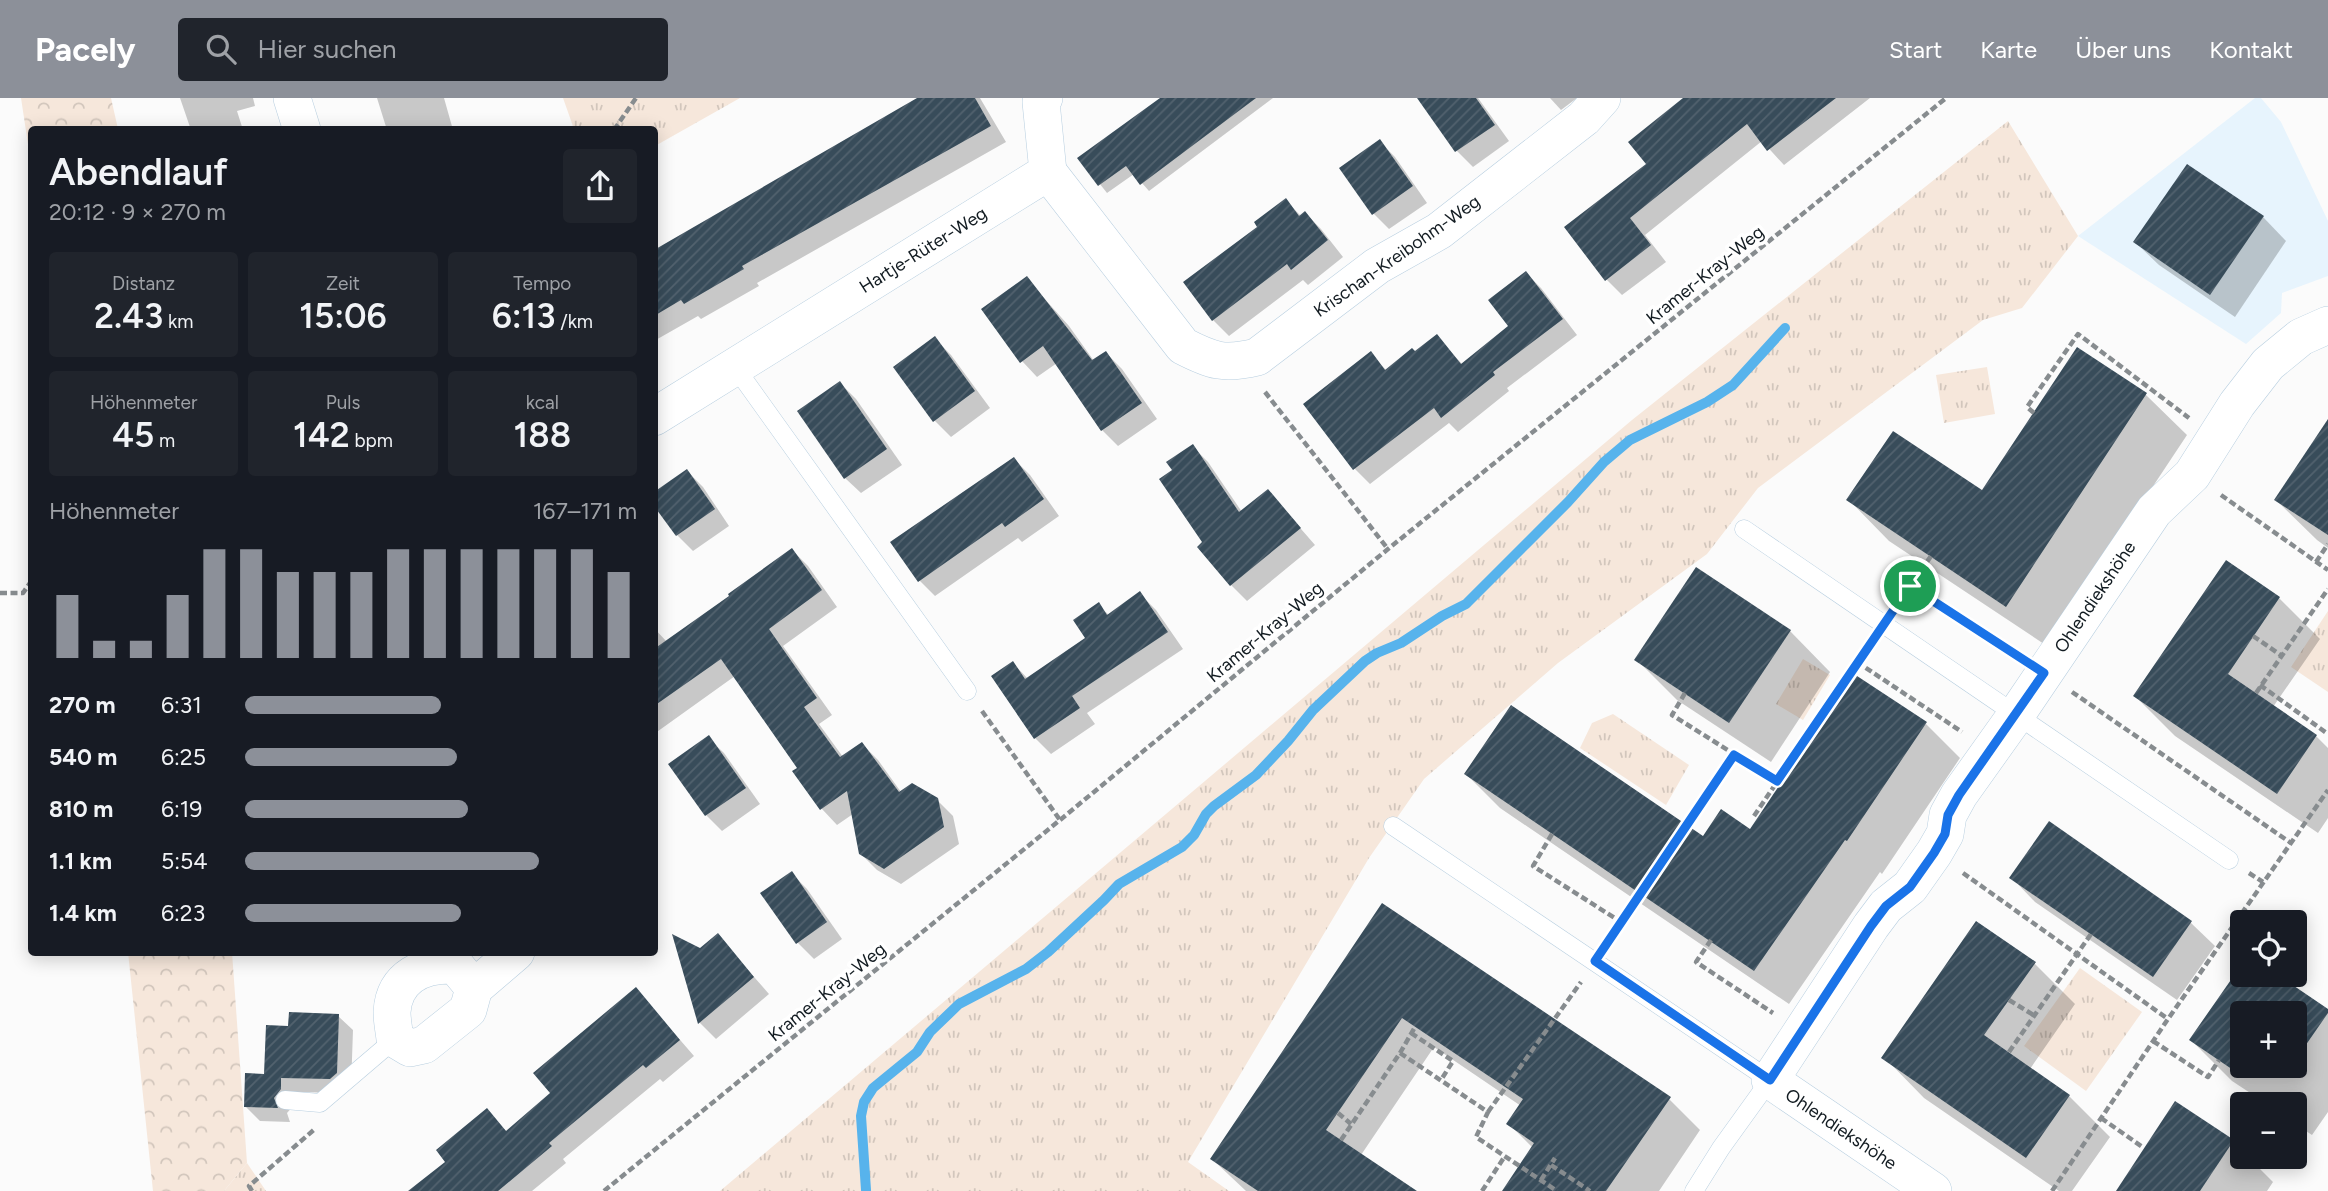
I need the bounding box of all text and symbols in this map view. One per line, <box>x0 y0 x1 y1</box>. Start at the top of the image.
search box <box>178 18 668 81</box>
text: Pacely <box>35 30 136 69</box>
icon: search <box>202 30 240 68</box>
text: Hier suchen <box>258 33 396 65</box>
text: Start <box>1889 35 1942 64</box>
text: Karte <box>1980 35 2037 64</box>
text: Über uns <box>2075 35 2171 64</box>
text: Kontakt <box>2209 35 2293 64</box>
text: Abendlauf <box>49 149 228 195</box>
button: share <box>563 149 637 223</box>
street label: Krischan-Kreibohm-Weg <box>1310 190 1484 322</box>
text: 20:12 · 9 × 270 m <box>49 198 226 226</box>
street label: Hartje-Rüter-Weg <box>855 202 991 298</box>
street label: Kramer-Kray-Weg <box>1642 221 1768 329</box>
text: Distanz <box>112 272 175 295</box>
text: Zeit <box>326 272 360 295</box>
text: Tempo <box>513 272 571 295</box>
text: 2.43 <box>94 295 163 337</box>
text: 15:06 <box>299 295 387 337</box>
text: 6:13 <box>492 295 556 337</box>
text: km <box>163 310 193 333</box>
text: /km <box>556 310 593 333</box>
text: Höhenmeter <box>90 391 197 414</box>
text: Puls <box>326 391 360 414</box>
text: kcal <box>526 391 559 414</box>
text: 45 <box>112 414 154 456</box>
text: 142 <box>293 414 350 456</box>
text: 188 <box>514 414 571 456</box>
text: m <box>154 429 175 452</box>
text: bpm <box>350 429 393 452</box>
text: Höhenmeter <box>49 497 179 525</box>
text: 167–171 m <box>533 497 637 525</box>
street label: Ohlendiekshöhe <box>2050 537 2141 657</box>
pin <box>1880 556 1940 616</box>
icon: arrive <box>1891 567 1929 605</box>
street label: Kramer-Kray-Weg <box>1202 577 1328 687</box>
text: 270 m <box>49 691 116 719</box>
text: 6:31 <box>161 691 202 719</box>
text: 540 m <box>49 743 117 771</box>
text: 6:25 <box>161 743 206 771</box>
text: 810 m <box>49 795 113 823</box>
text: 6:19 <box>161 795 202 823</box>
text: 1.1 km <box>49 847 112 875</box>
text: 5:54 <box>161 847 208 875</box>
text: 1.4 km <box>49 899 117 927</box>
text: 6:23 <box>161 899 205 927</box>
map controls <box>2230 910 2307 1169</box>
button: locate <box>2230 910 2307 987</box>
street label: Kramer-Kray-Weg <box>764 938 890 1046</box>
button: + <box>2230 1001 2307 1078</box>
street label: Ohlendiekshöhe <box>1781 1084 1901 1175</box>
button: − <box>2230 1092 2307 1169</box>

